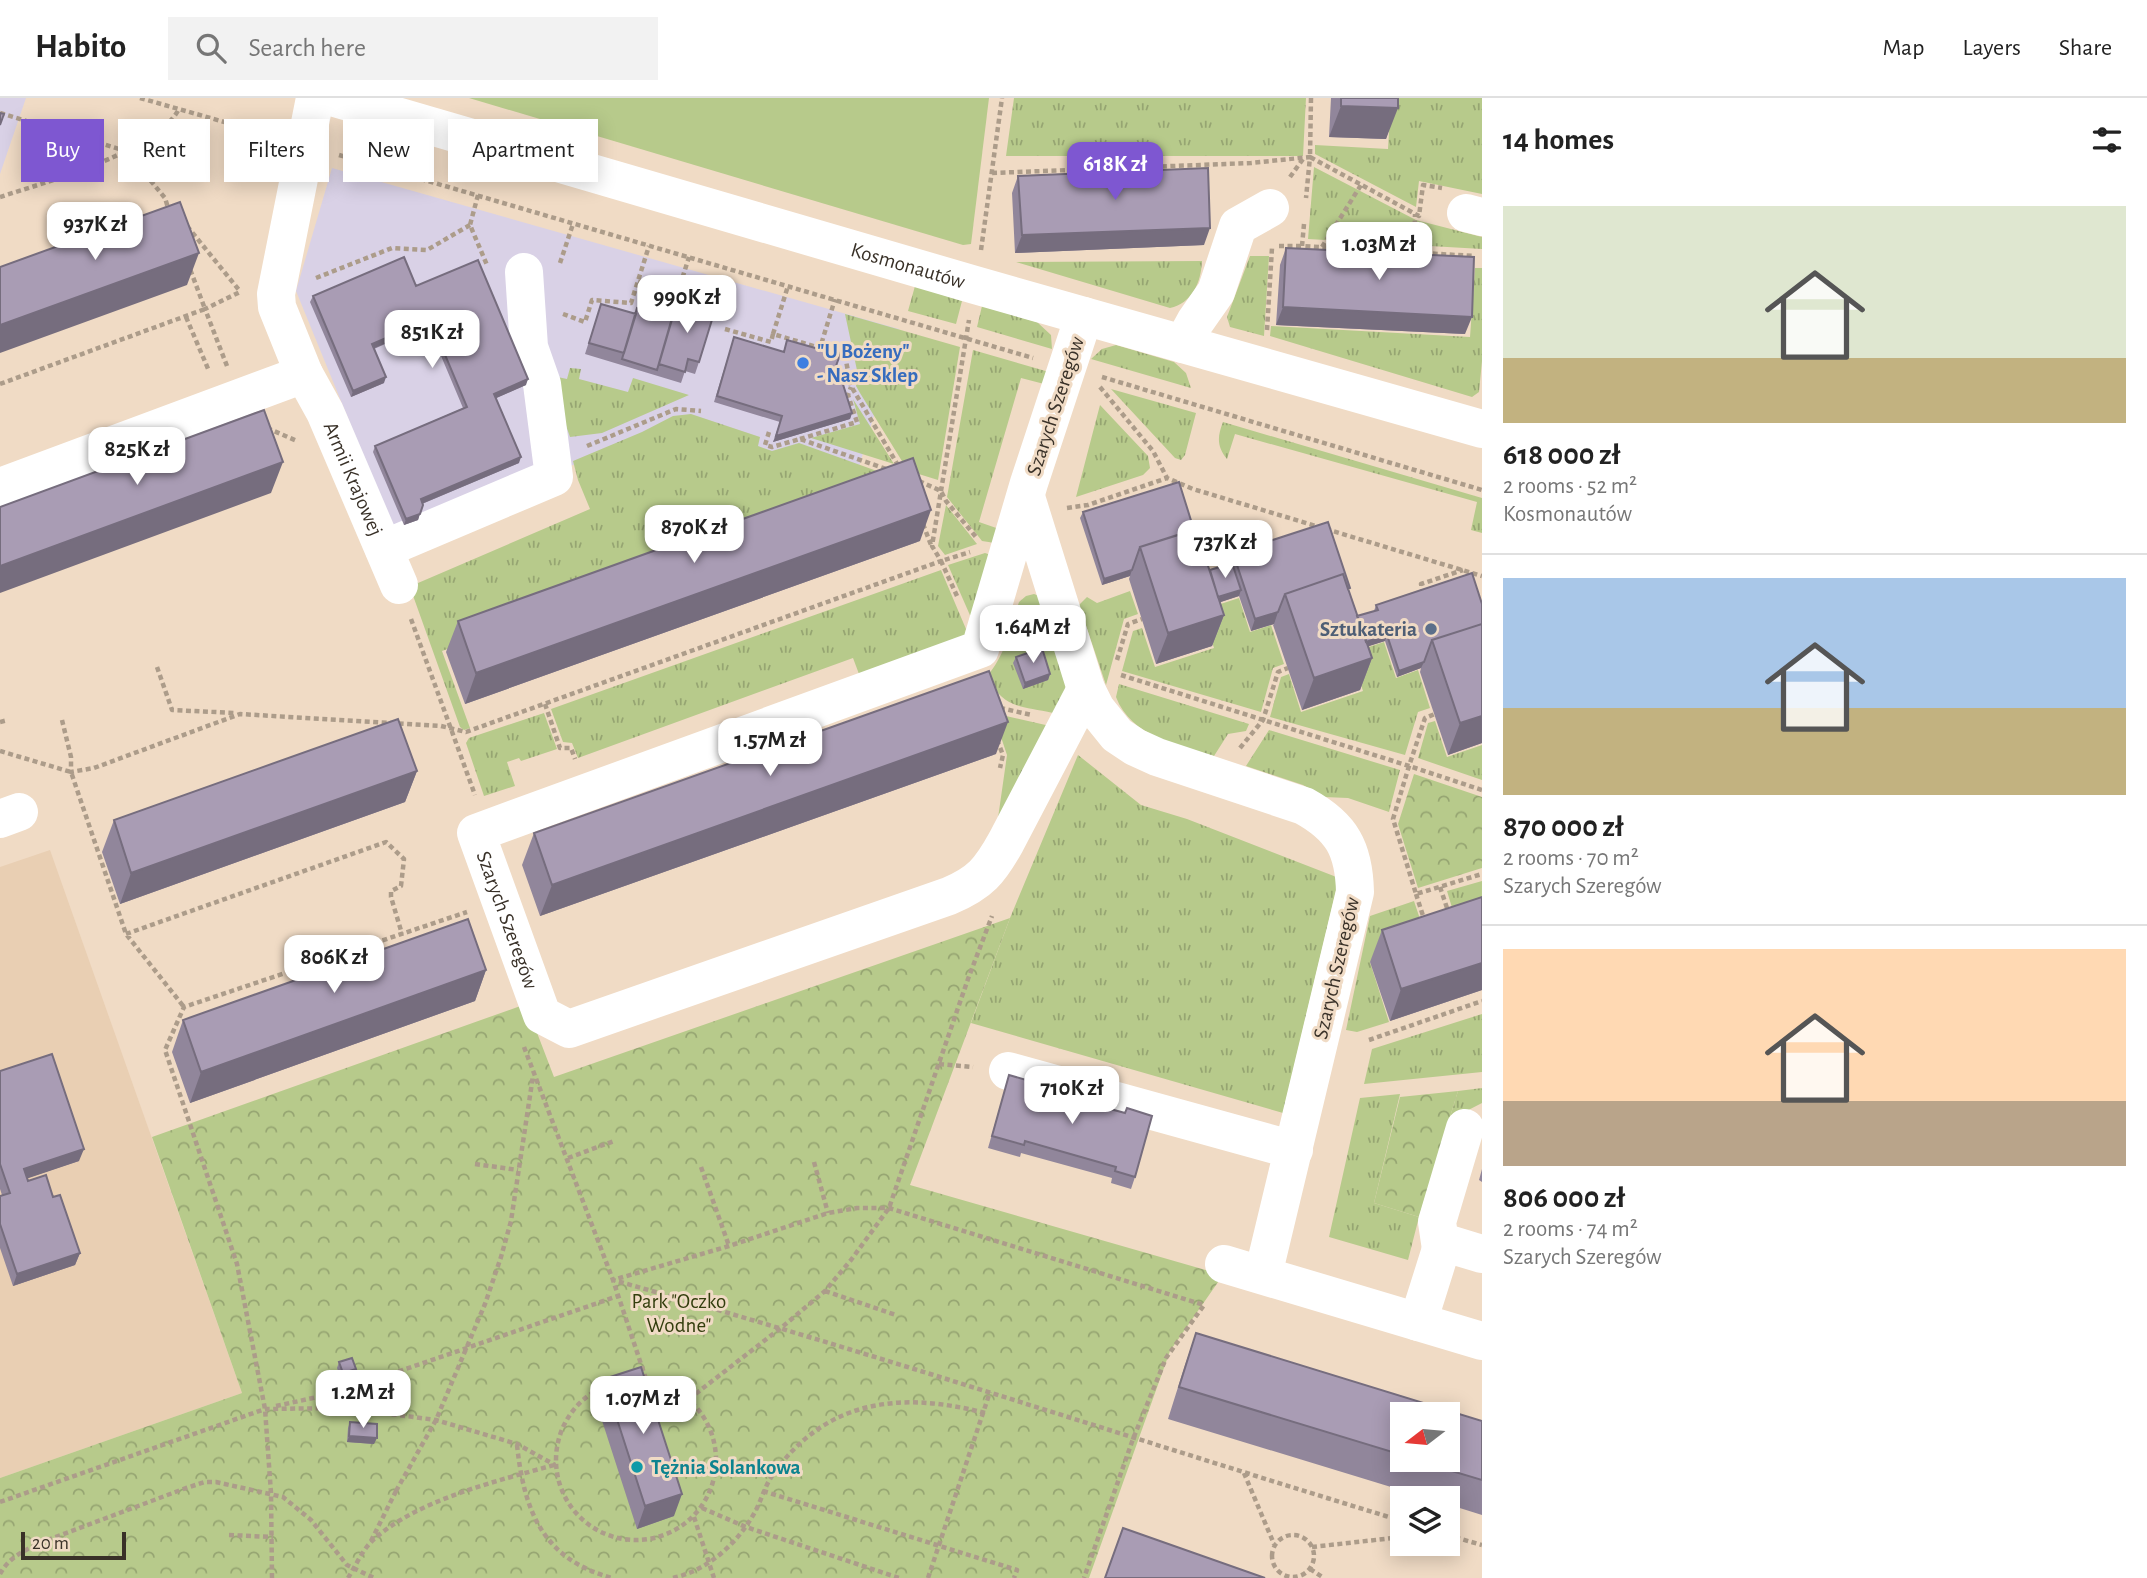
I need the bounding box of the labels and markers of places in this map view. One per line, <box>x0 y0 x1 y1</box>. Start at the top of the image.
pin: 618K zł <box>1050 142 1180 202</box>
pin: 937K zł <box>30 202 160 262</box>
pin: 1.03M zł <box>1307 222 1451 282</box>
pin: 990K zł <box>622 275 752 335</box>
pin: 851K zł <box>367 310 497 370</box>
place label: "U Bożeny" - Nasz Sklep <box>817 341 918 386</box>
marker: "U Bożeny" - Nasz Sklep <box>795 355 811 371</box>
pin: 825K zł <box>72 428 202 487</box>
pin: 870K zł <box>629 505 759 565</box>
pin: 737K zł <box>1160 520 1290 580</box>
pin: 1.64M zł <box>961 606 1105 665</box>
place label: Sztukateria <box>1320 619 1417 640</box>
marker: Sztukateria <box>1423 621 1439 637</box>
pin: 1.57M zł <box>698 718 842 778</box>
pin: 806K zł <box>269 936 399 995</box>
pin: 710K zł <box>1007 1066 1137 1126</box>
pin: 1.2M zł <box>298 1370 428 1430</box>
pin: 1.07M zł <box>571 1376 715 1436</box>
place label: Tężnia Solankowa <box>651 1457 801 1478</box>
marker: Tężnia Solankowa <box>629 1459 645 1475</box>

